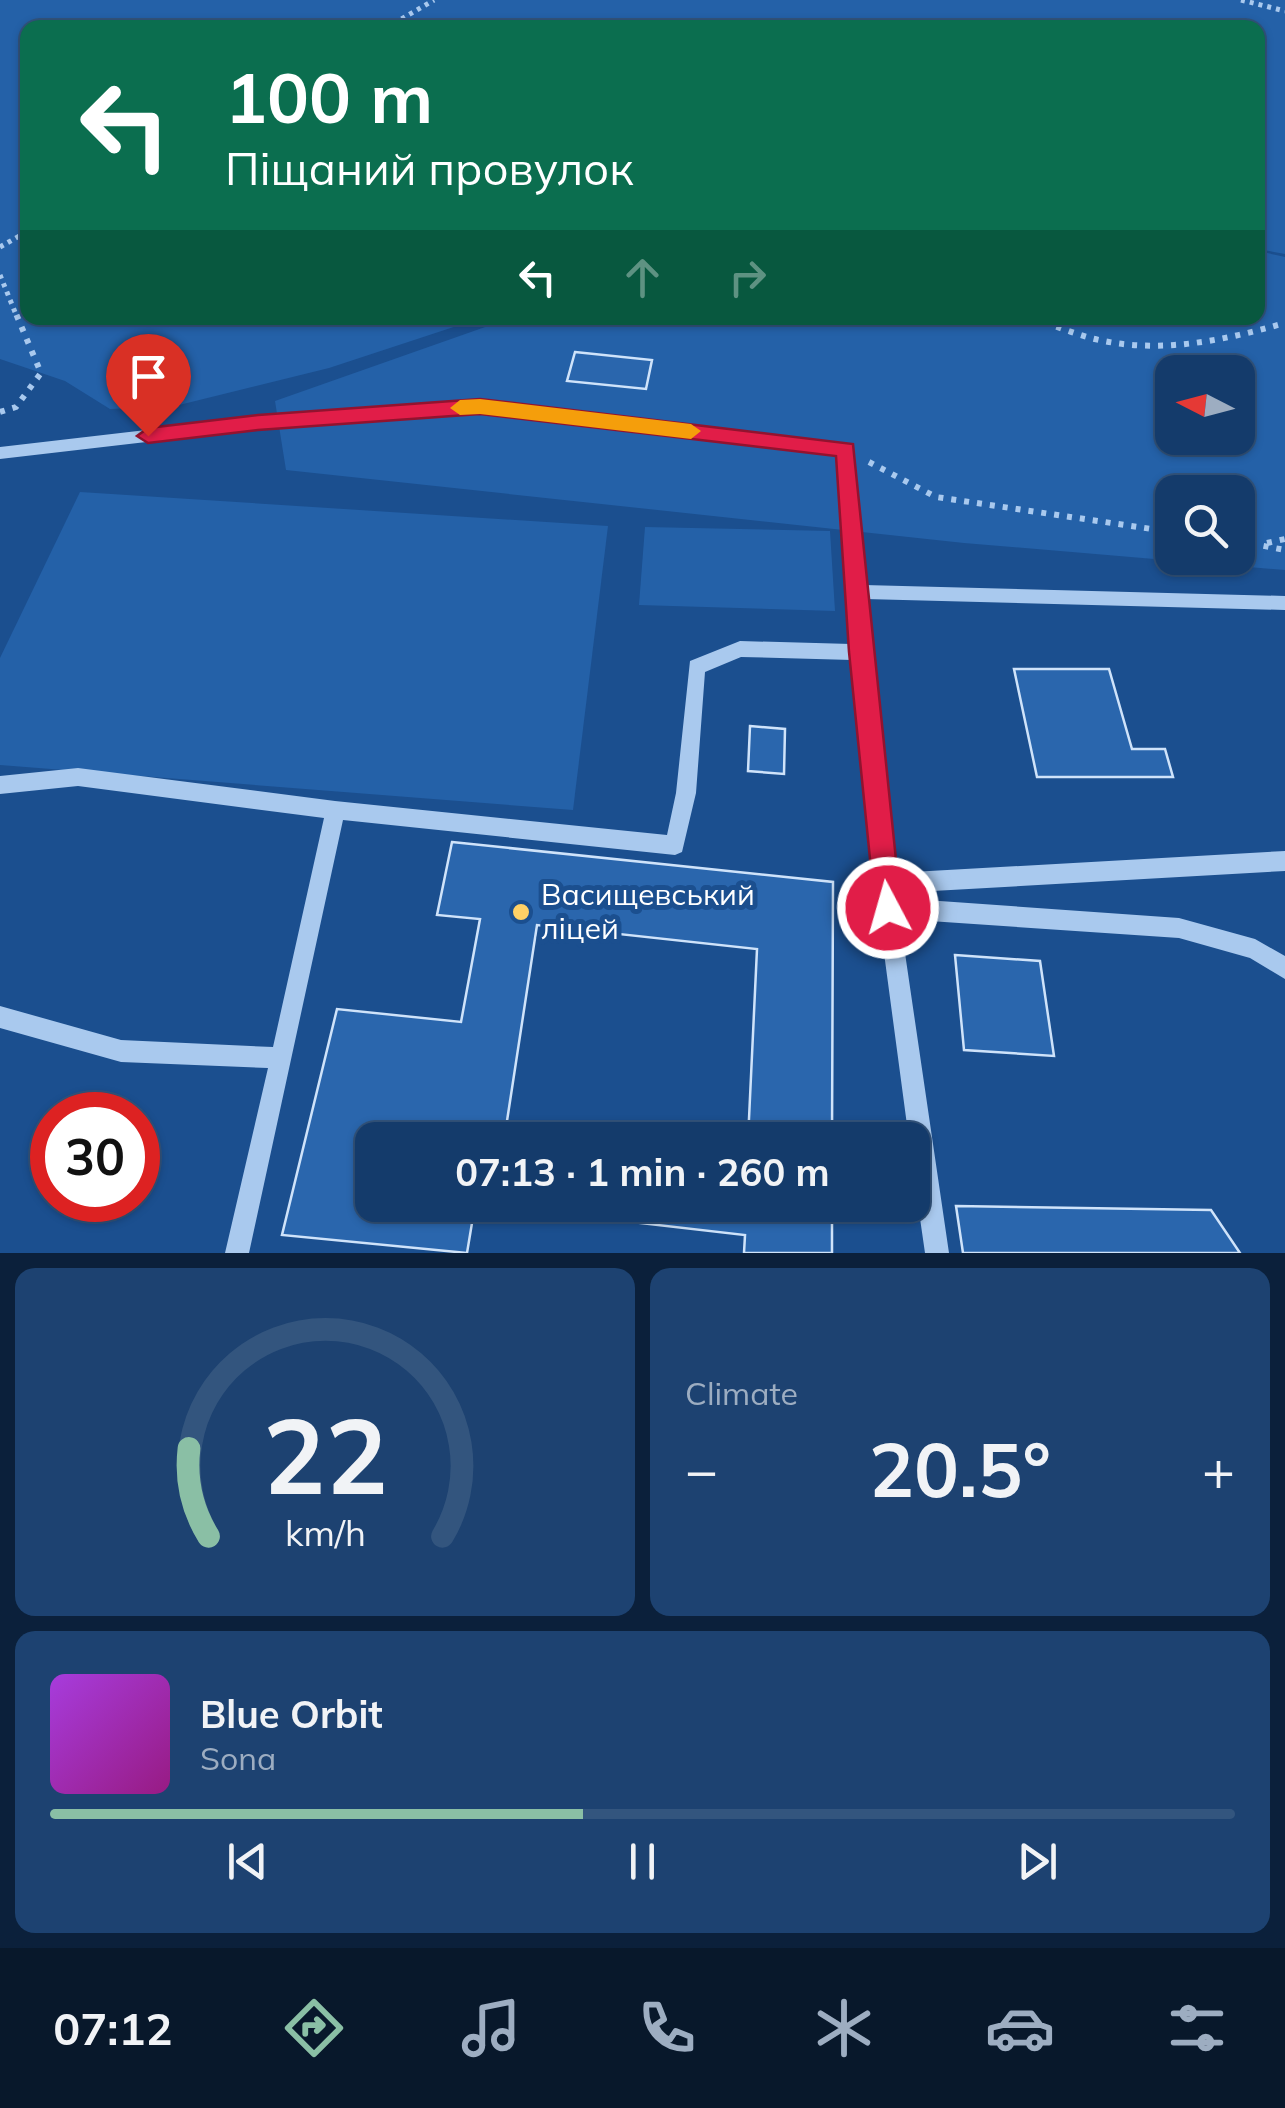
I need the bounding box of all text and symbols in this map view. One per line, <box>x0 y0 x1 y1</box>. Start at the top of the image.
text: 100 m <box>225 53 433 141</box>
icon: left <box>60 60 190 190</box>
text: Піщаний провулок <box>225 140 633 196</box>
icon: left <box>510 250 565 305</box>
icon: ahead <box>615 250 670 305</box>
icon: right <box>720 250 775 305</box>
pin <box>106 334 191 437</box>
icon: arrive <box>121 349 176 404</box>
north arrow <box>1155 355 1255 455</box>
map controls <box>1155 355 1255 575</box>
button: search <box>1155 475 1255 575</box>
position arrow <box>836 856 940 960</box>
place label: Васищевський ліцей <box>541 875 755 947</box>
marker: Васищевський ліцей <box>510 901 532 923</box>
speed limit sign: 30 <box>30 1092 160 1222</box>
text: 07:13 · 1 min · 260 m <box>455 1148 830 1196</box>
text: Climate <box>685 1373 798 1413</box>
text: 22 <box>263 1389 387 1520</box>
text: 20.5° <box>869 1422 1051 1516</box>
text: − <box>685 1435 718 1504</box>
text: + <box>1202 1435 1235 1504</box>
text: km/h <box>285 1510 365 1555</box>
text: Blue Orbit <box>200 1690 383 1738</box>
text: Sona <box>200 1738 276 1778</box>
icon: previous <box>220 1834 275 1889</box>
icon: pause <box>615 1834 670 1889</box>
icon: next <box>1010 1834 1065 1889</box>
icon: directions <box>279 1993 349 2063</box>
icon: music <box>456 1993 526 2063</box>
icon: phone <box>632 1993 702 2063</box>
icon: climate <box>809 1993 879 2063</box>
icon: car <box>985 1993 1055 2063</box>
icon: filters <box>1162 1993 1232 2063</box>
text: 07:12 <box>53 2000 172 2056</box>

